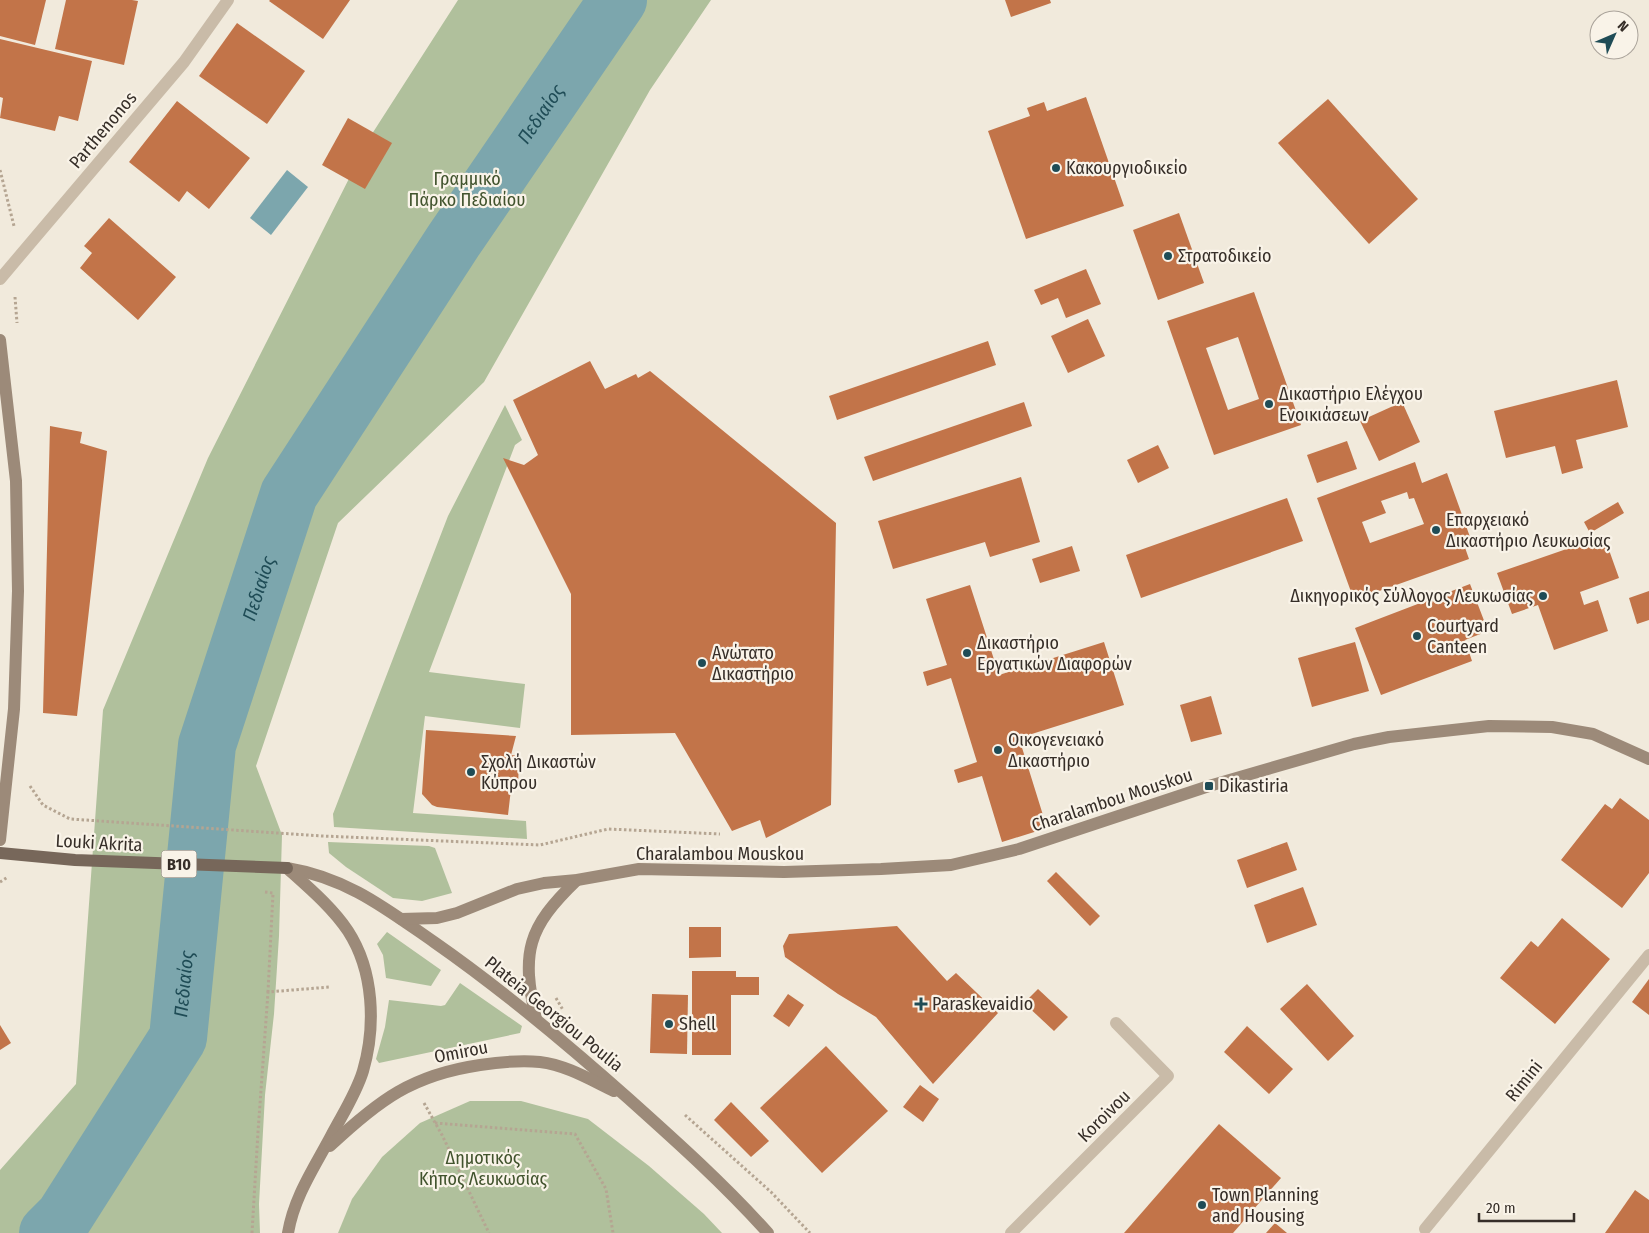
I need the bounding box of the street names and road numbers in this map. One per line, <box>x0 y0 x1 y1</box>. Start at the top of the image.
street label: Parthenonos <box>65 87 142 173</box>
street label: Charalambou Mouskou <box>1029 764 1195 836</box>
street label: Louki Akrita <box>55 830 143 856</box>
street label: Charalambou Mouskou <box>636 843 804 865</box>
road number: B10 <box>162 851 196 878</box>
street label: Plateia Georgiou Poulia <box>480 951 628 1077</box>
street label: Omirou <box>432 1036 490 1068</box>
street label: Rimini <box>1501 1056 1547 1106</box>
street label: Koroivou <box>1073 1085 1135 1147</box>

